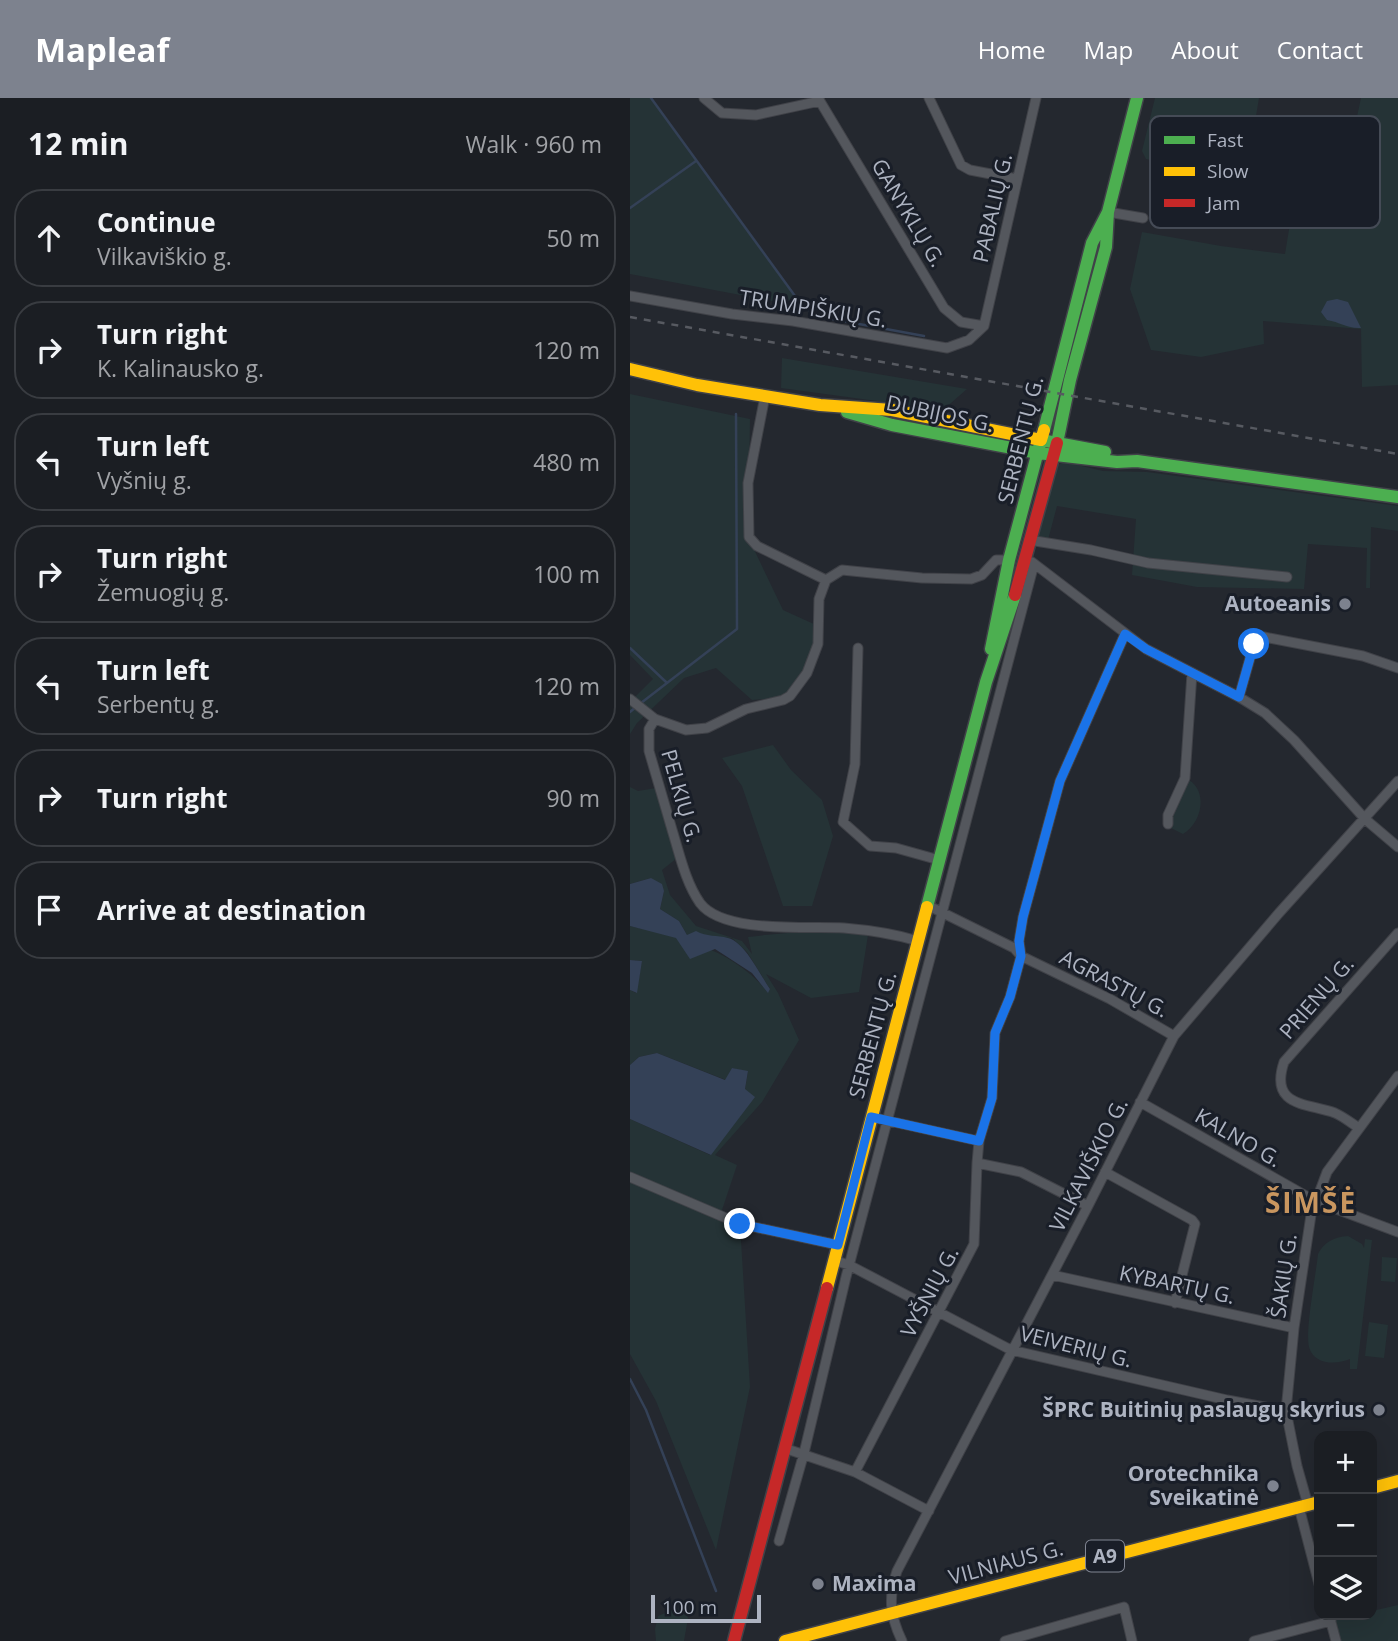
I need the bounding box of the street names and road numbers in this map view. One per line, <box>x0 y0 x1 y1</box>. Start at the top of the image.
street label: PABALIŲ G. <box>966 150 1018 265</box>
street label: GANYKLŲ G. <box>866 153 952 272</box>
street label: TRUMPIŠKIŲ G. <box>737 283 889 333</box>
street label: SERBENTŲ G. <box>991 373 1049 506</box>
street label: DUBIJOS G. <box>884 388 997 438</box>
street label: PELKIŲ G. <box>655 746 709 846</box>
street label: AGRASTŲ G. <box>1055 943 1174 1024</box>
street label: PRIENŲ G. <box>1273 950 1360 1044</box>
street label: SERBENTŲ G. <box>842 968 902 1101</box>
street label: VILKAVIŠKIO G. <box>1042 1093 1134 1236</box>
street label: KALNO G. <box>1190 1101 1287 1173</box>
street label: ŠAKIŲ G. <box>1263 1232 1303 1320</box>
street label: VYŠNIŲ G. <box>894 1241 965 1342</box>
street label: KYBARTŲ G. <box>1117 1258 1238 1310</box>
street label: VEIVERIŲ G. <box>1017 1319 1135 1373</box>
street label: VILNIAUS G. <box>945 1533 1066 1591</box>
road number: A9 <box>1086 1540 1124 1572</box>

